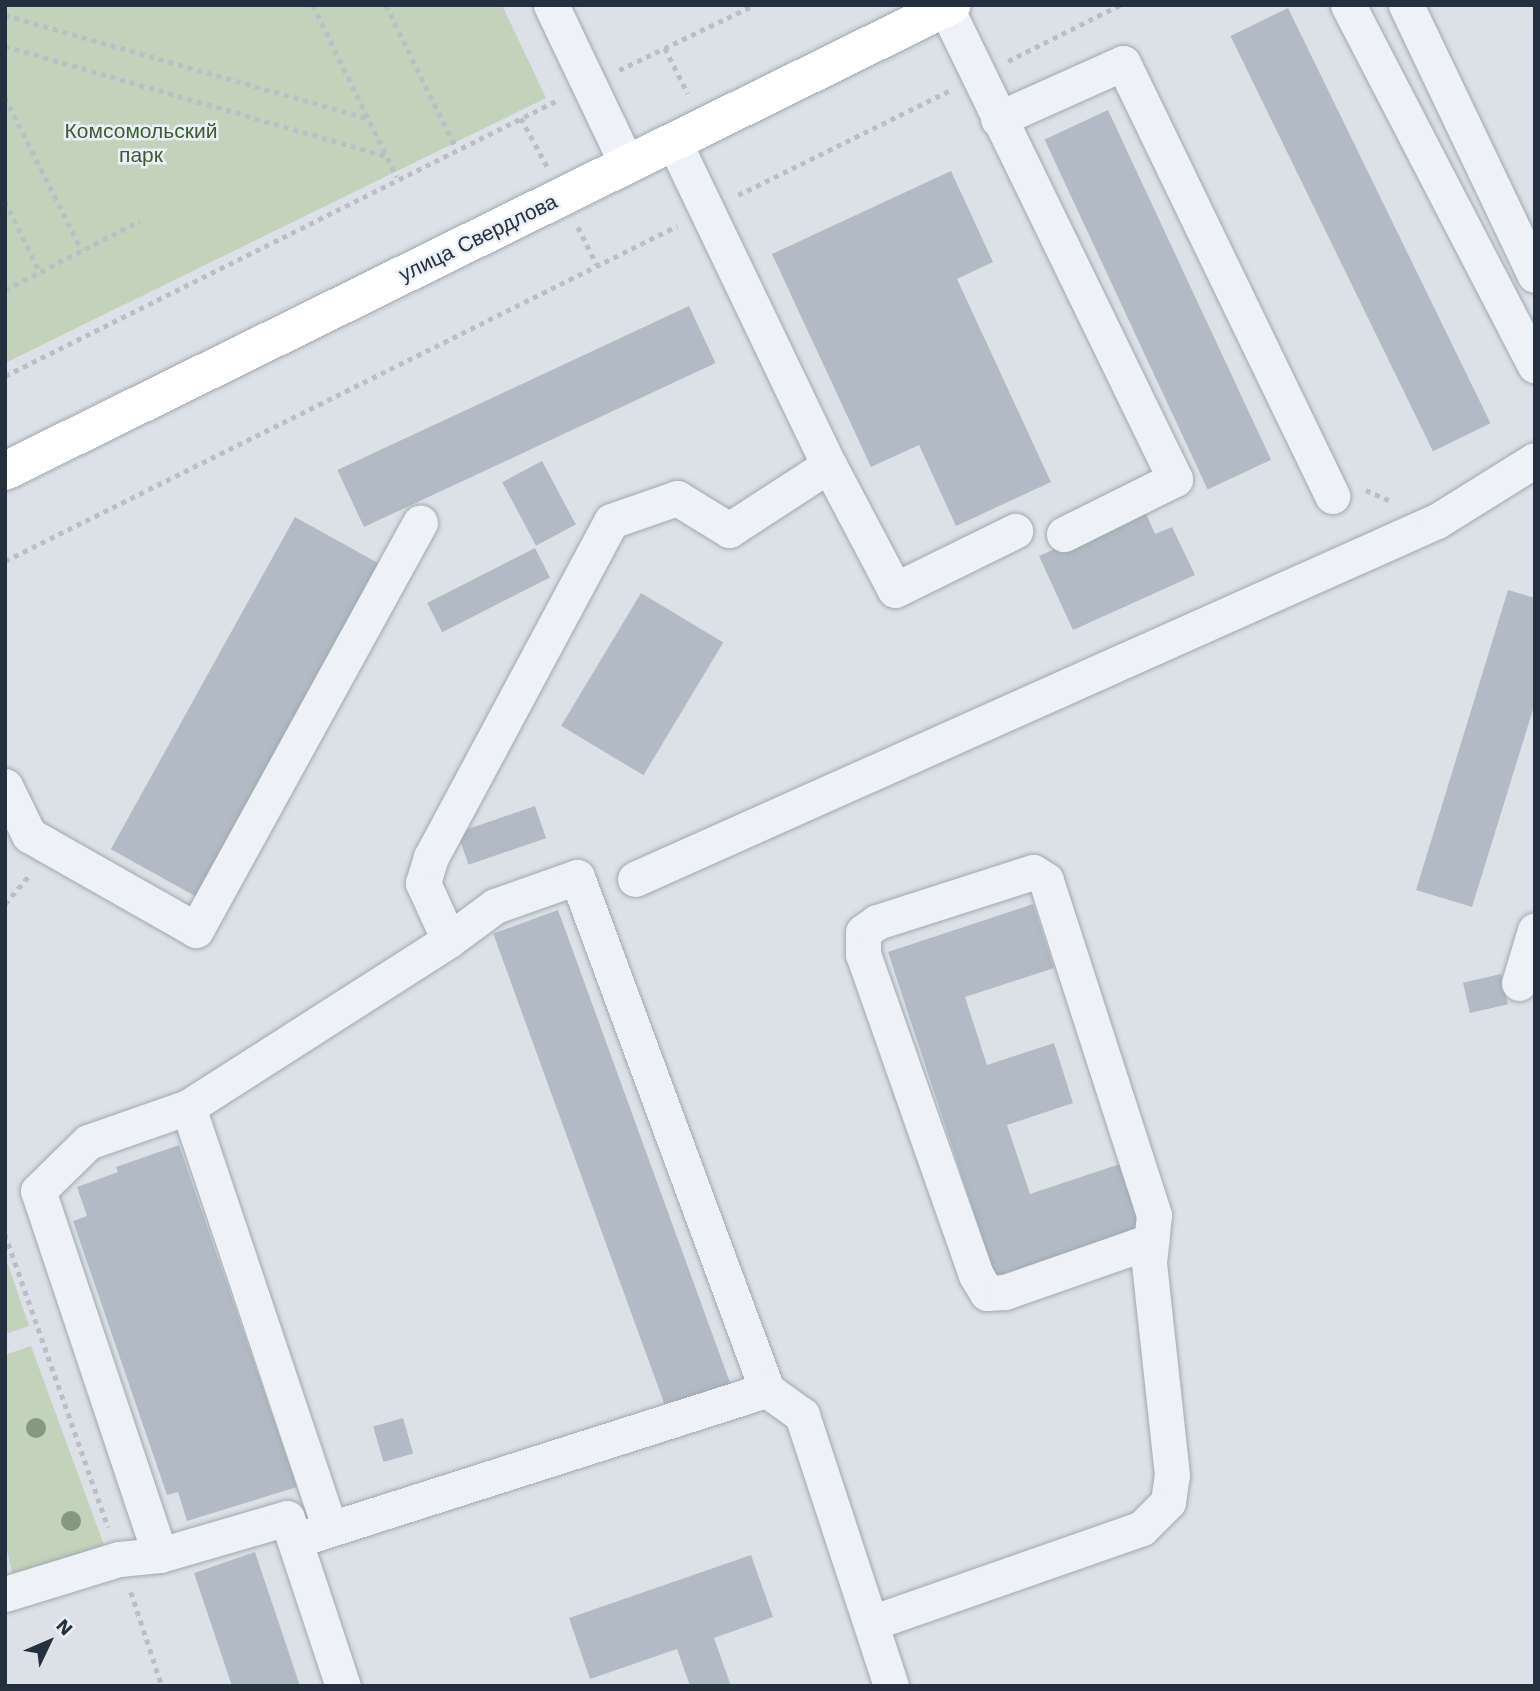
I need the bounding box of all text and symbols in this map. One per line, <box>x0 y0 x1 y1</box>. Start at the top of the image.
park label: Комсомольский парк <box>65 118 217 168</box>
street label: улица Свердлова <box>395 189 561 287</box>
north arrow <box>14 1607 84 1677</box>
text: N <box>51 1614 78 1640</box>

